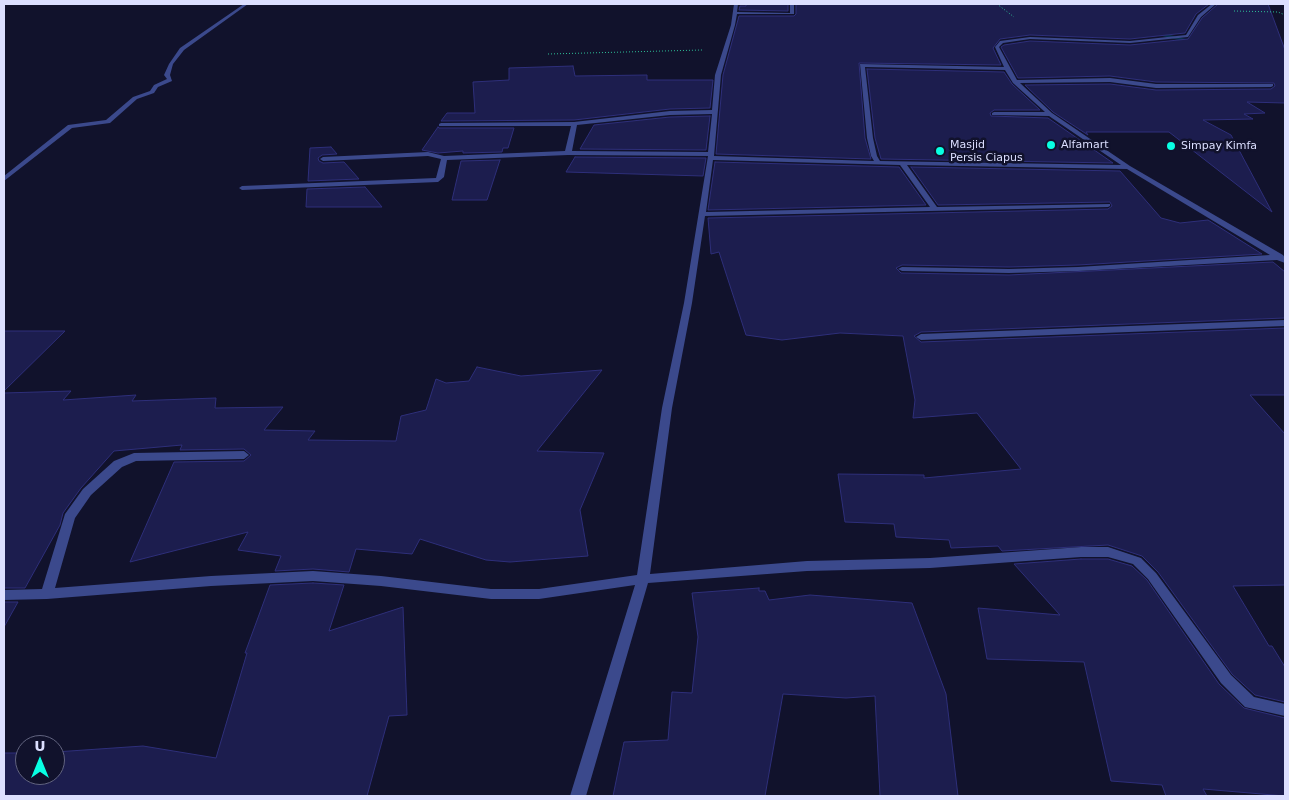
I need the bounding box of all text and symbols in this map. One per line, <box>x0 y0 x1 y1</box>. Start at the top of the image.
place label: Masjid Persis Ciapus <box>950 138 1023 164</box>
place label: Alfamart <box>1061 138 1108 152</box>
marker: Alfamart <box>1045 139 1057 151</box>
place label: Simpay Kimfa <box>1181 139 1257 153</box>
marker: Simpay Kimfa <box>1165 140 1177 152</box>
marker: Masjid Persis Ciapus <box>934 145 946 157</box>
north arrow <box>15 735 65 785</box>
text: U <box>34 738 46 754</box>

